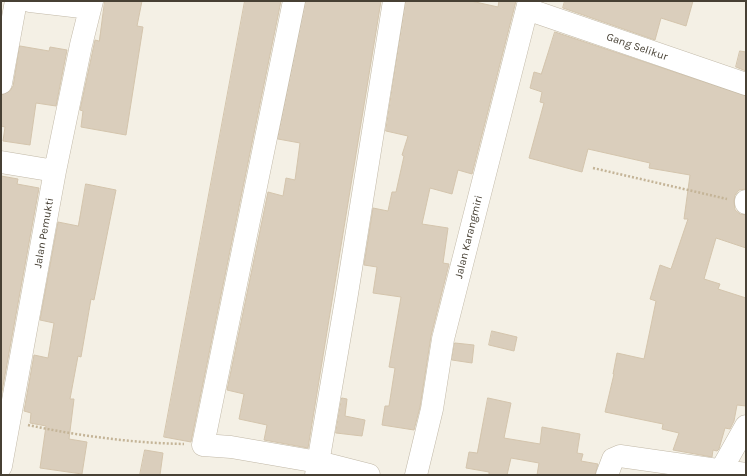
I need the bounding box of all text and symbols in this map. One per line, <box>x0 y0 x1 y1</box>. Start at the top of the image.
street label: Gang Selikur <box>605 30 669 64</box>
street label: Jalan Karangmiri <box>452 194 486 280</box>
street label: Jalan Pemukti <box>31 197 57 269</box>

